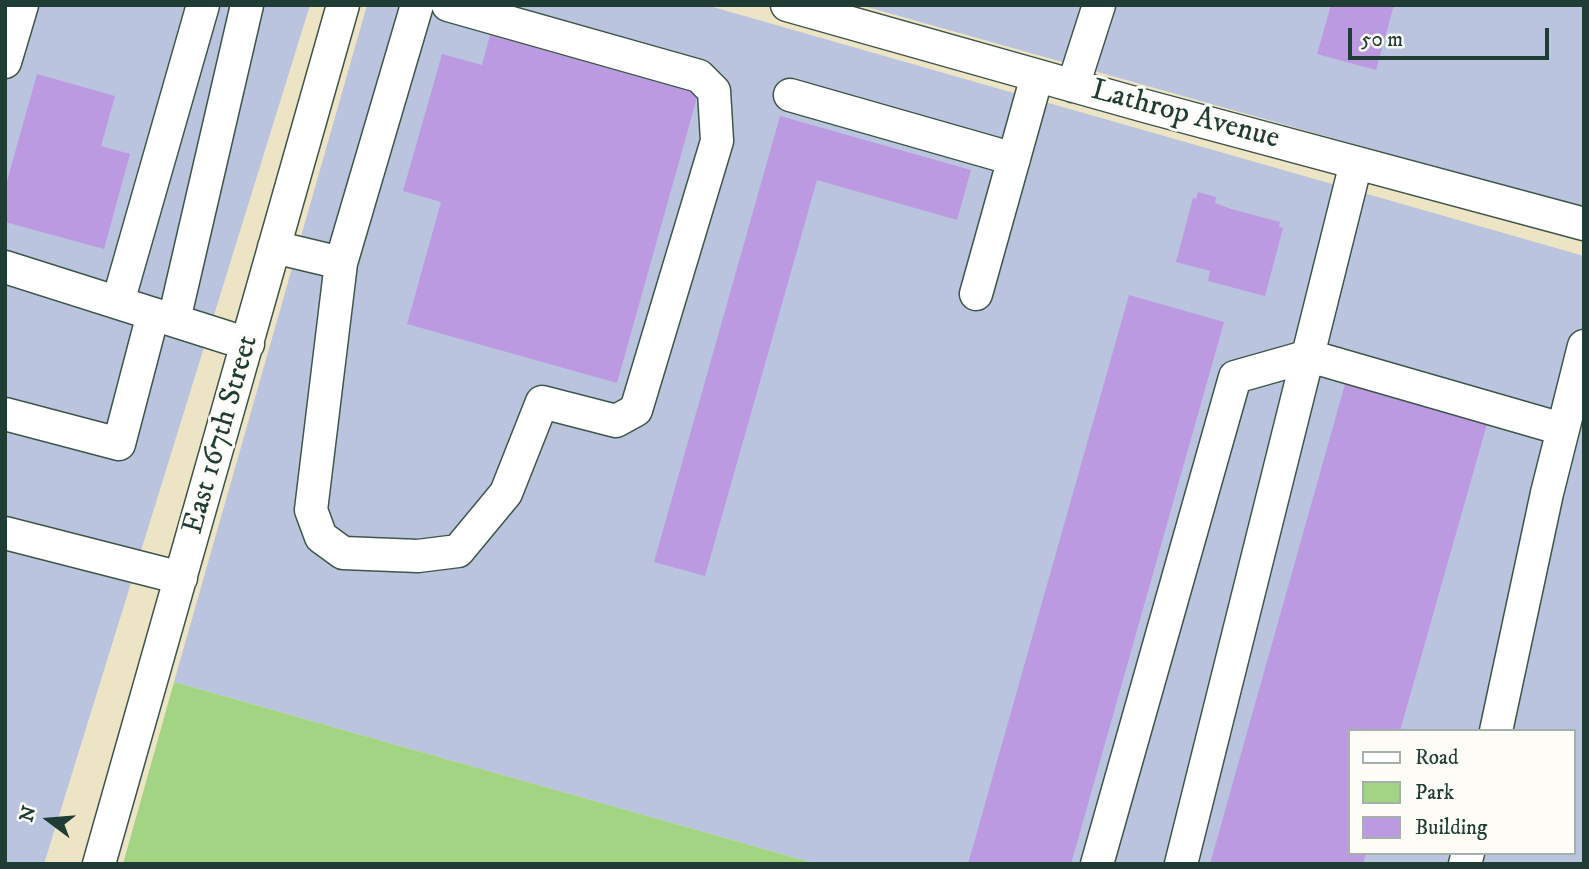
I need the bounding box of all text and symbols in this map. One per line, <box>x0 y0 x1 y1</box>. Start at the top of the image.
scale bar <box>1351 14 1552 58</box>
text: 50 m <box>1361 27 1403 53</box>
street label: Lathrop Avenue <box>1087 74 1283 158</box>
street label: East 167th Street <box>176 331 268 539</box>
legend <box>1348 729 1575 855</box>
text: Road <box>1415 745 1459 771</box>
text: Park <box>1415 780 1454 806</box>
north arrow <box>14 785 84 855</box>
text: N <box>15 803 42 825</box>
text: Building <box>1415 815 1487 841</box>

